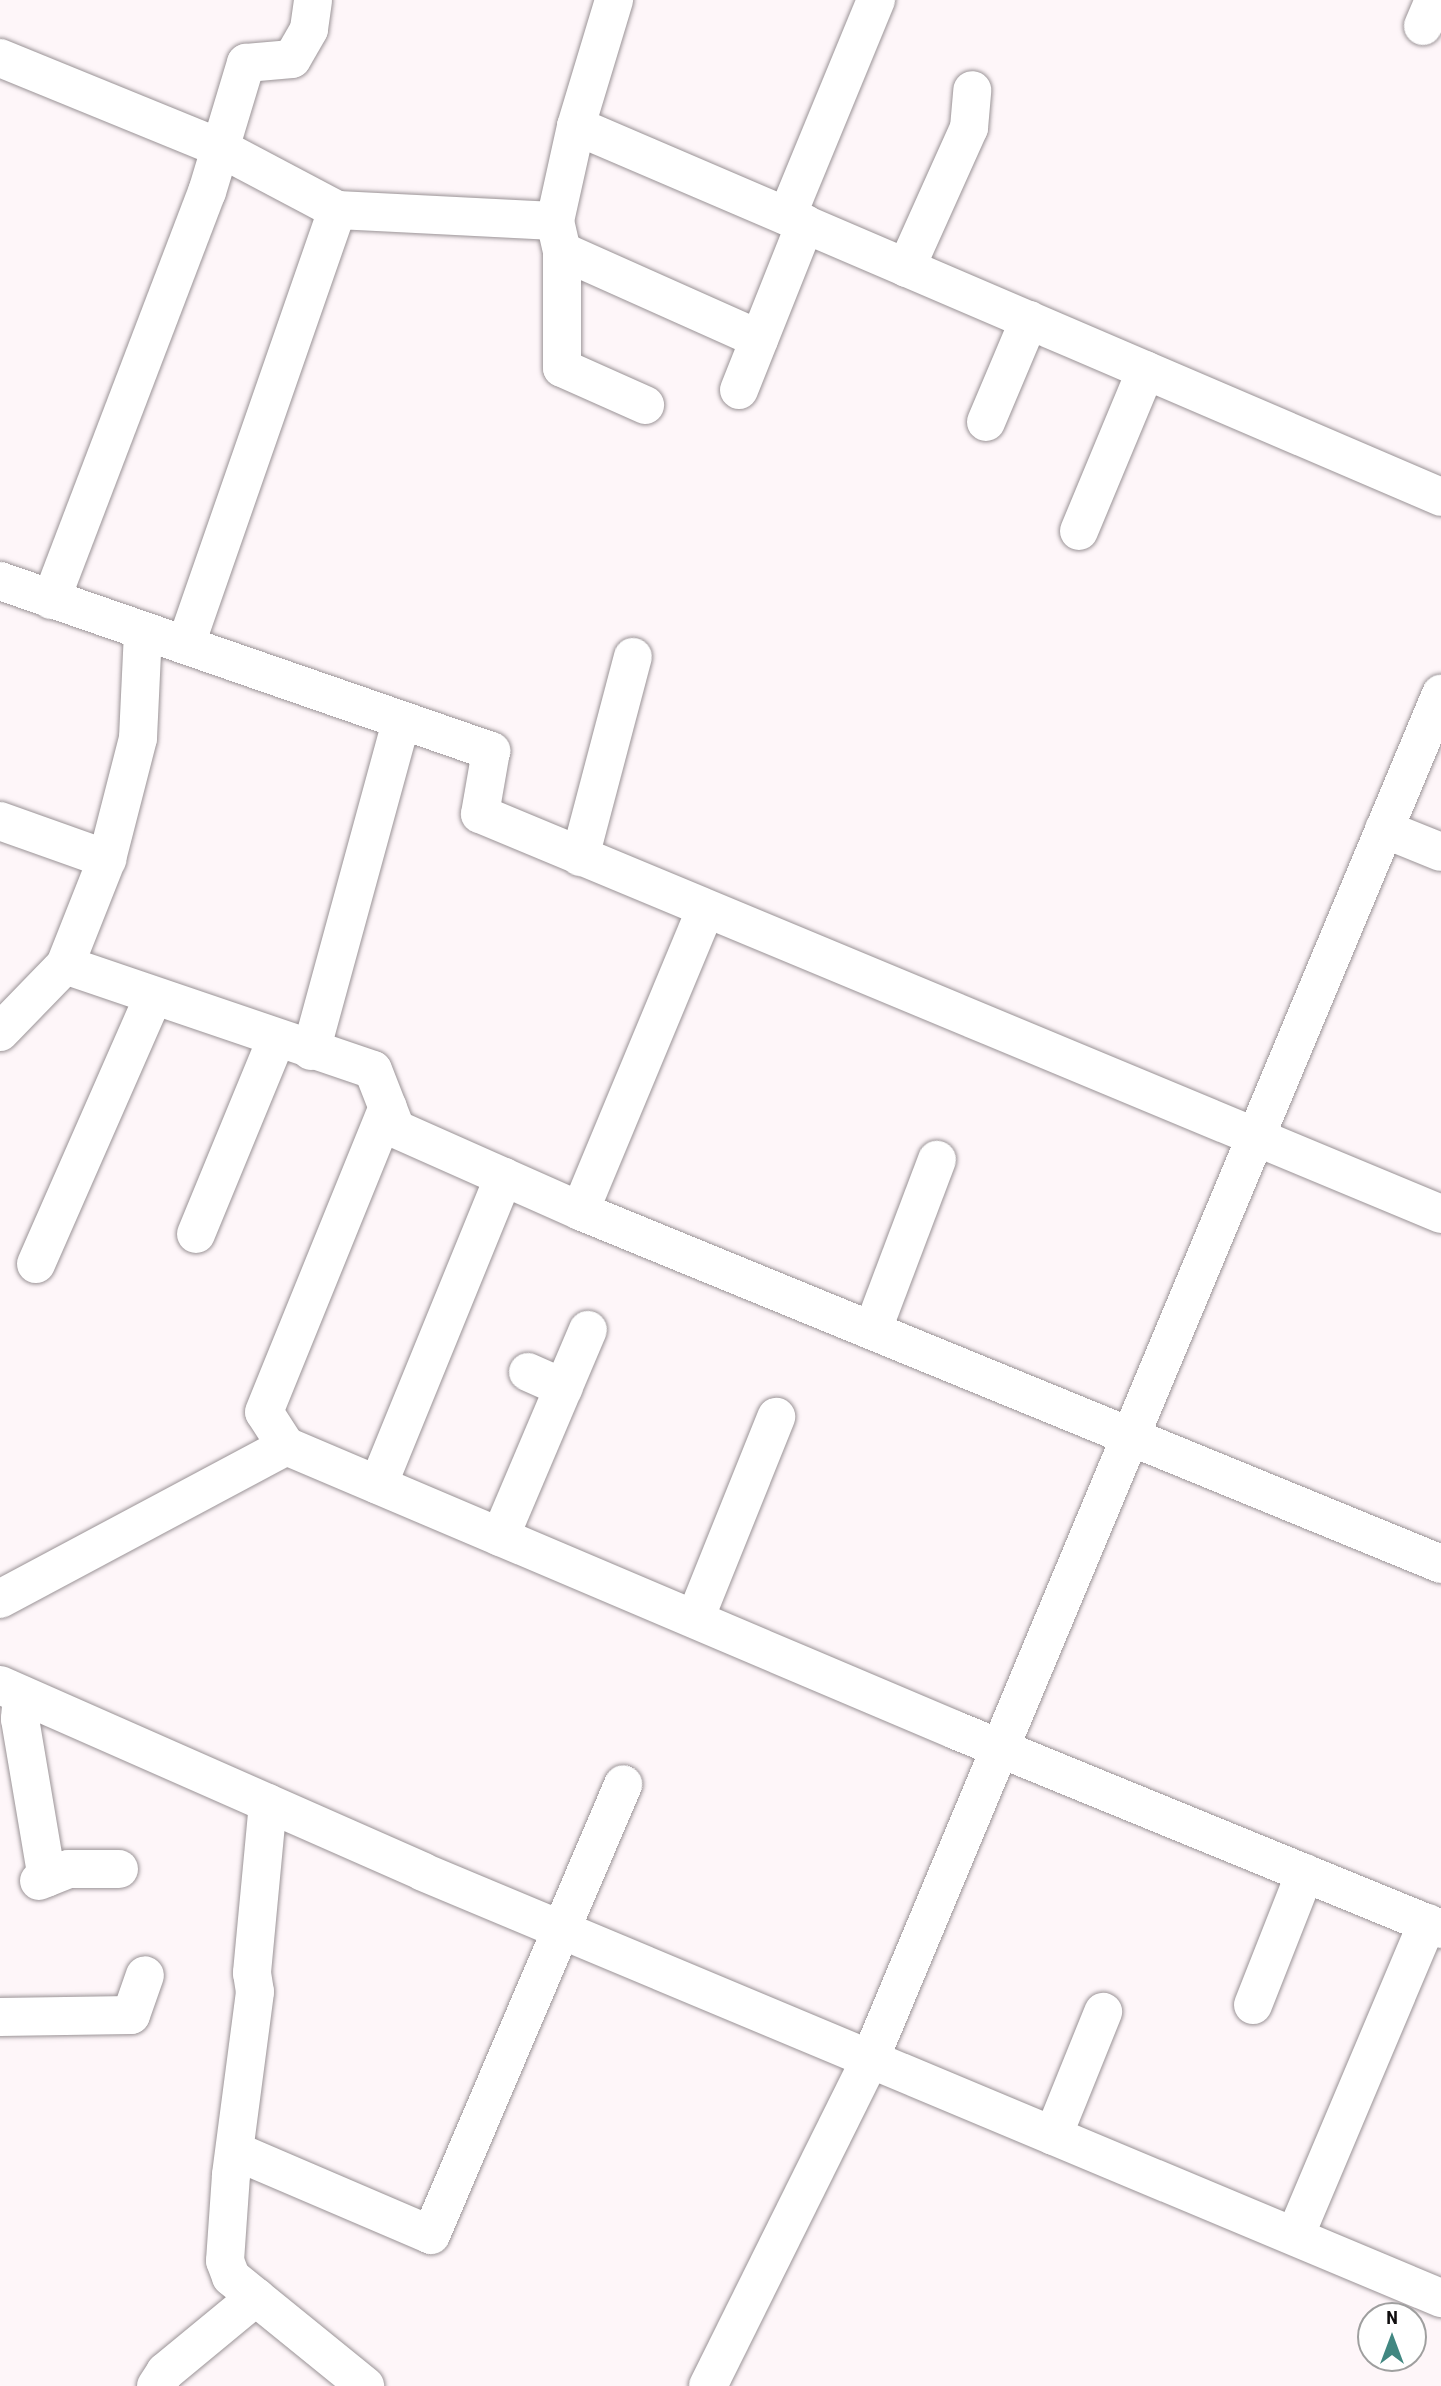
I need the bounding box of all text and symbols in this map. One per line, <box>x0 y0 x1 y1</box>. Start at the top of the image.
north arrow <box>1357 2302 1427 2372</box>
text: N <box>1386 2306 1398 2329</box>

